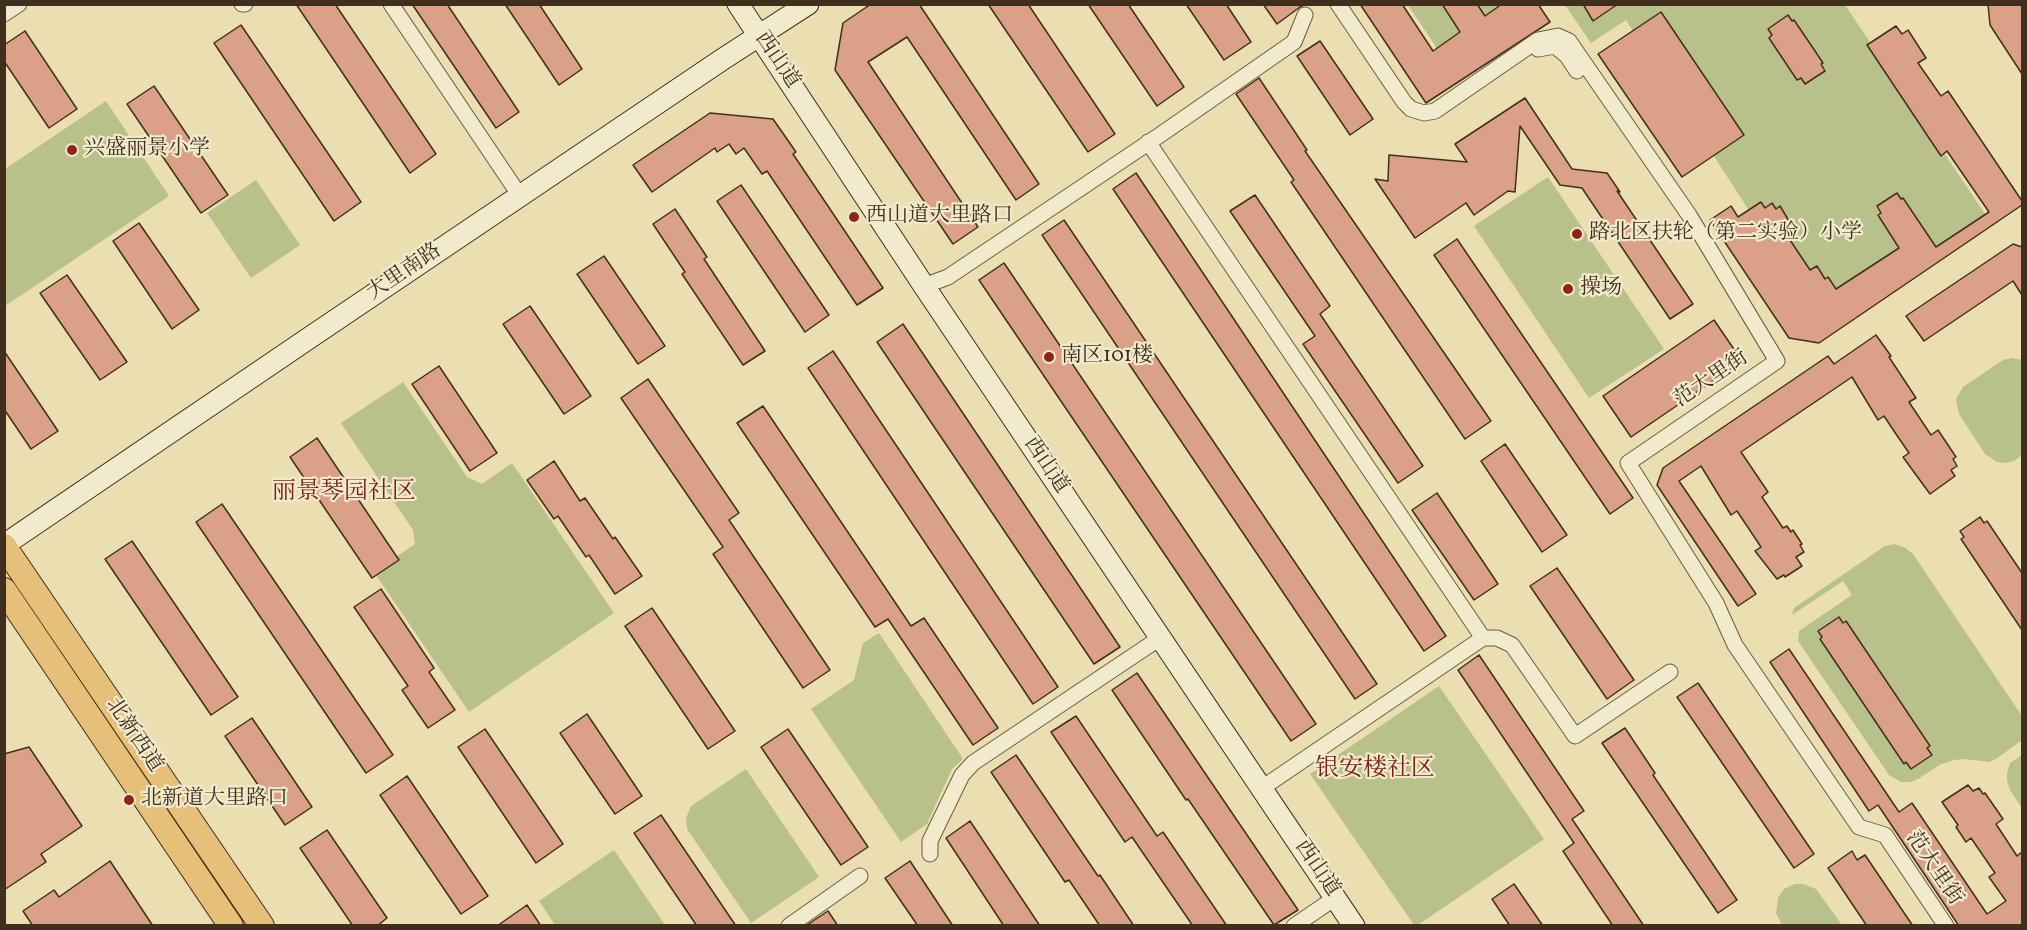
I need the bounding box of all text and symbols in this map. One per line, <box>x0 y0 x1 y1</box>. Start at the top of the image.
street label: 西山道 <box>748 28 804 94</box>
place label: 兴盛丽景小学 <box>84 137 210 163</box>
marker: 兴盛丽景小学 <box>65 143 79 157</box>
place label: 西山道大里路口 <box>866 204 1013 230</box>
marker: 西山道大里路口 <box>847 210 861 224</box>
place label: 路北区扶轮（第二实验）小学 <box>1589 221 1862 247</box>
marker: 路北区扶轮（第二实验）小学 <box>1570 227 1584 241</box>
street label: 大里南路 <box>363 239 447 307</box>
place label: 操场 <box>1580 276 1622 302</box>
marker: 操场 <box>1561 282 1575 296</box>
place label: 南区101楼 <box>1061 344 1153 370</box>
street label: 范大里街 <box>1670 346 1754 414</box>
marker: 南区101楼 <box>1042 350 1056 364</box>
street label: 西山道 <box>1017 433 1073 499</box>
district label: 丽景琴园社区 <box>272 480 416 508</box>
street label: 北新西道 <box>99 694 167 778</box>
district label: 银安楼社区 <box>1315 757 1435 785</box>
place label: 北新道大里路口 <box>141 787 288 813</box>
marker: 北新道大里路口 <box>122 793 136 807</box>
street label: 范大里街 <box>1899 827 1967 911</box>
street label: 西山道 <box>1288 836 1344 902</box>

